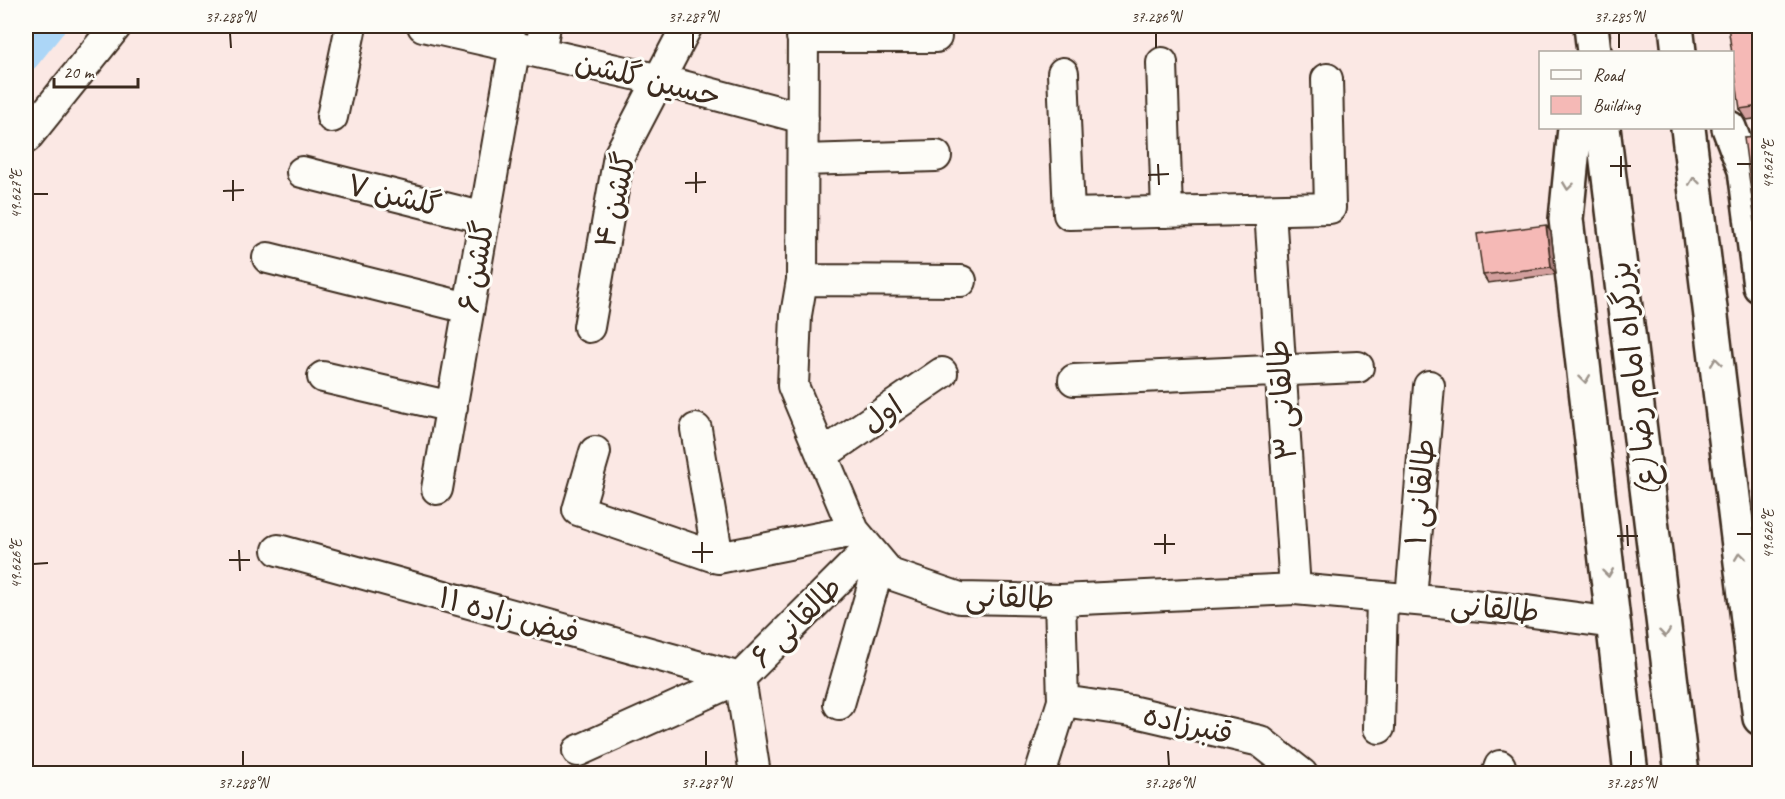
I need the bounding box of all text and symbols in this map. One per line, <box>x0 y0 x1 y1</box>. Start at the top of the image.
text: 37.288°N <box>205 8 258 27</box>
text: 37.287°N <box>668 8 721 27</box>
text: 37.286°N <box>1131 8 1184 27</box>
text: 37.285°N <box>1594 8 1647 27</box>
street label: حسین گلشن <box>571 43 725 115</box>
scale bar <box>54 51 138 89</box>
legend <box>1539 51 1734 129</box>
text: 20 m <box>63 61 96 83</box>
text: Road <box>1593 64 1626 86</box>
text: Building <box>1593 94 1642 116</box>
text: 49.627°E <box>1759 137 1778 188</box>
street label: گلشن ۴ <box>586 149 644 251</box>
street label: گلشن ۷ <box>343 165 445 225</box>
text: 49.627°E <box>7 167 26 218</box>
one-way arrow <box>1689 176 1701 186</box>
one-way arrow <box>1562 181 1575 190</box>
street label: گلشن ۶ <box>449 218 503 316</box>
street label: بزرگراه امام رضا (ع) <box>1601 259 1670 499</box>
street label: طالقانی ۳ <box>1259 338 1305 462</box>
one-way arrow <box>1711 357 1723 367</box>
one-way arrow <box>1578 375 1590 384</box>
street label: اول <box>854 387 910 441</box>
street label: طالقانی ۱ <box>1396 437 1444 547</box>
text: 49.626°E <box>1759 507 1778 558</box>
text: 49.626°E <box>7 537 26 588</box>
one-way arrow <box>1734 551 1747 560</box>
street label: طالقانی ۶ <box>742 568 850 676</box>
one-way arrow <box>1601 568 1613 578</box>
street label: طالقانی <box>965 576 1055 618</box>
street label: فیض زاده ۱۱ <box>434 578 584 652</box>
street label: طالقانی <box>1449 584 1541 632</box>
one-way arrow <box>1658 629 1671 638</box>
street label: قنبرزاده <box>1139 695 1237 753</box>
text: 37.288°N <box>218 774 271 793</box>
text: 37.287°N <box>681 774 734 793</box>
text: 37.286°N <box>1144 774 1197 793</box>
text: 37.285°N <box>1606 774 1659 793</box>

